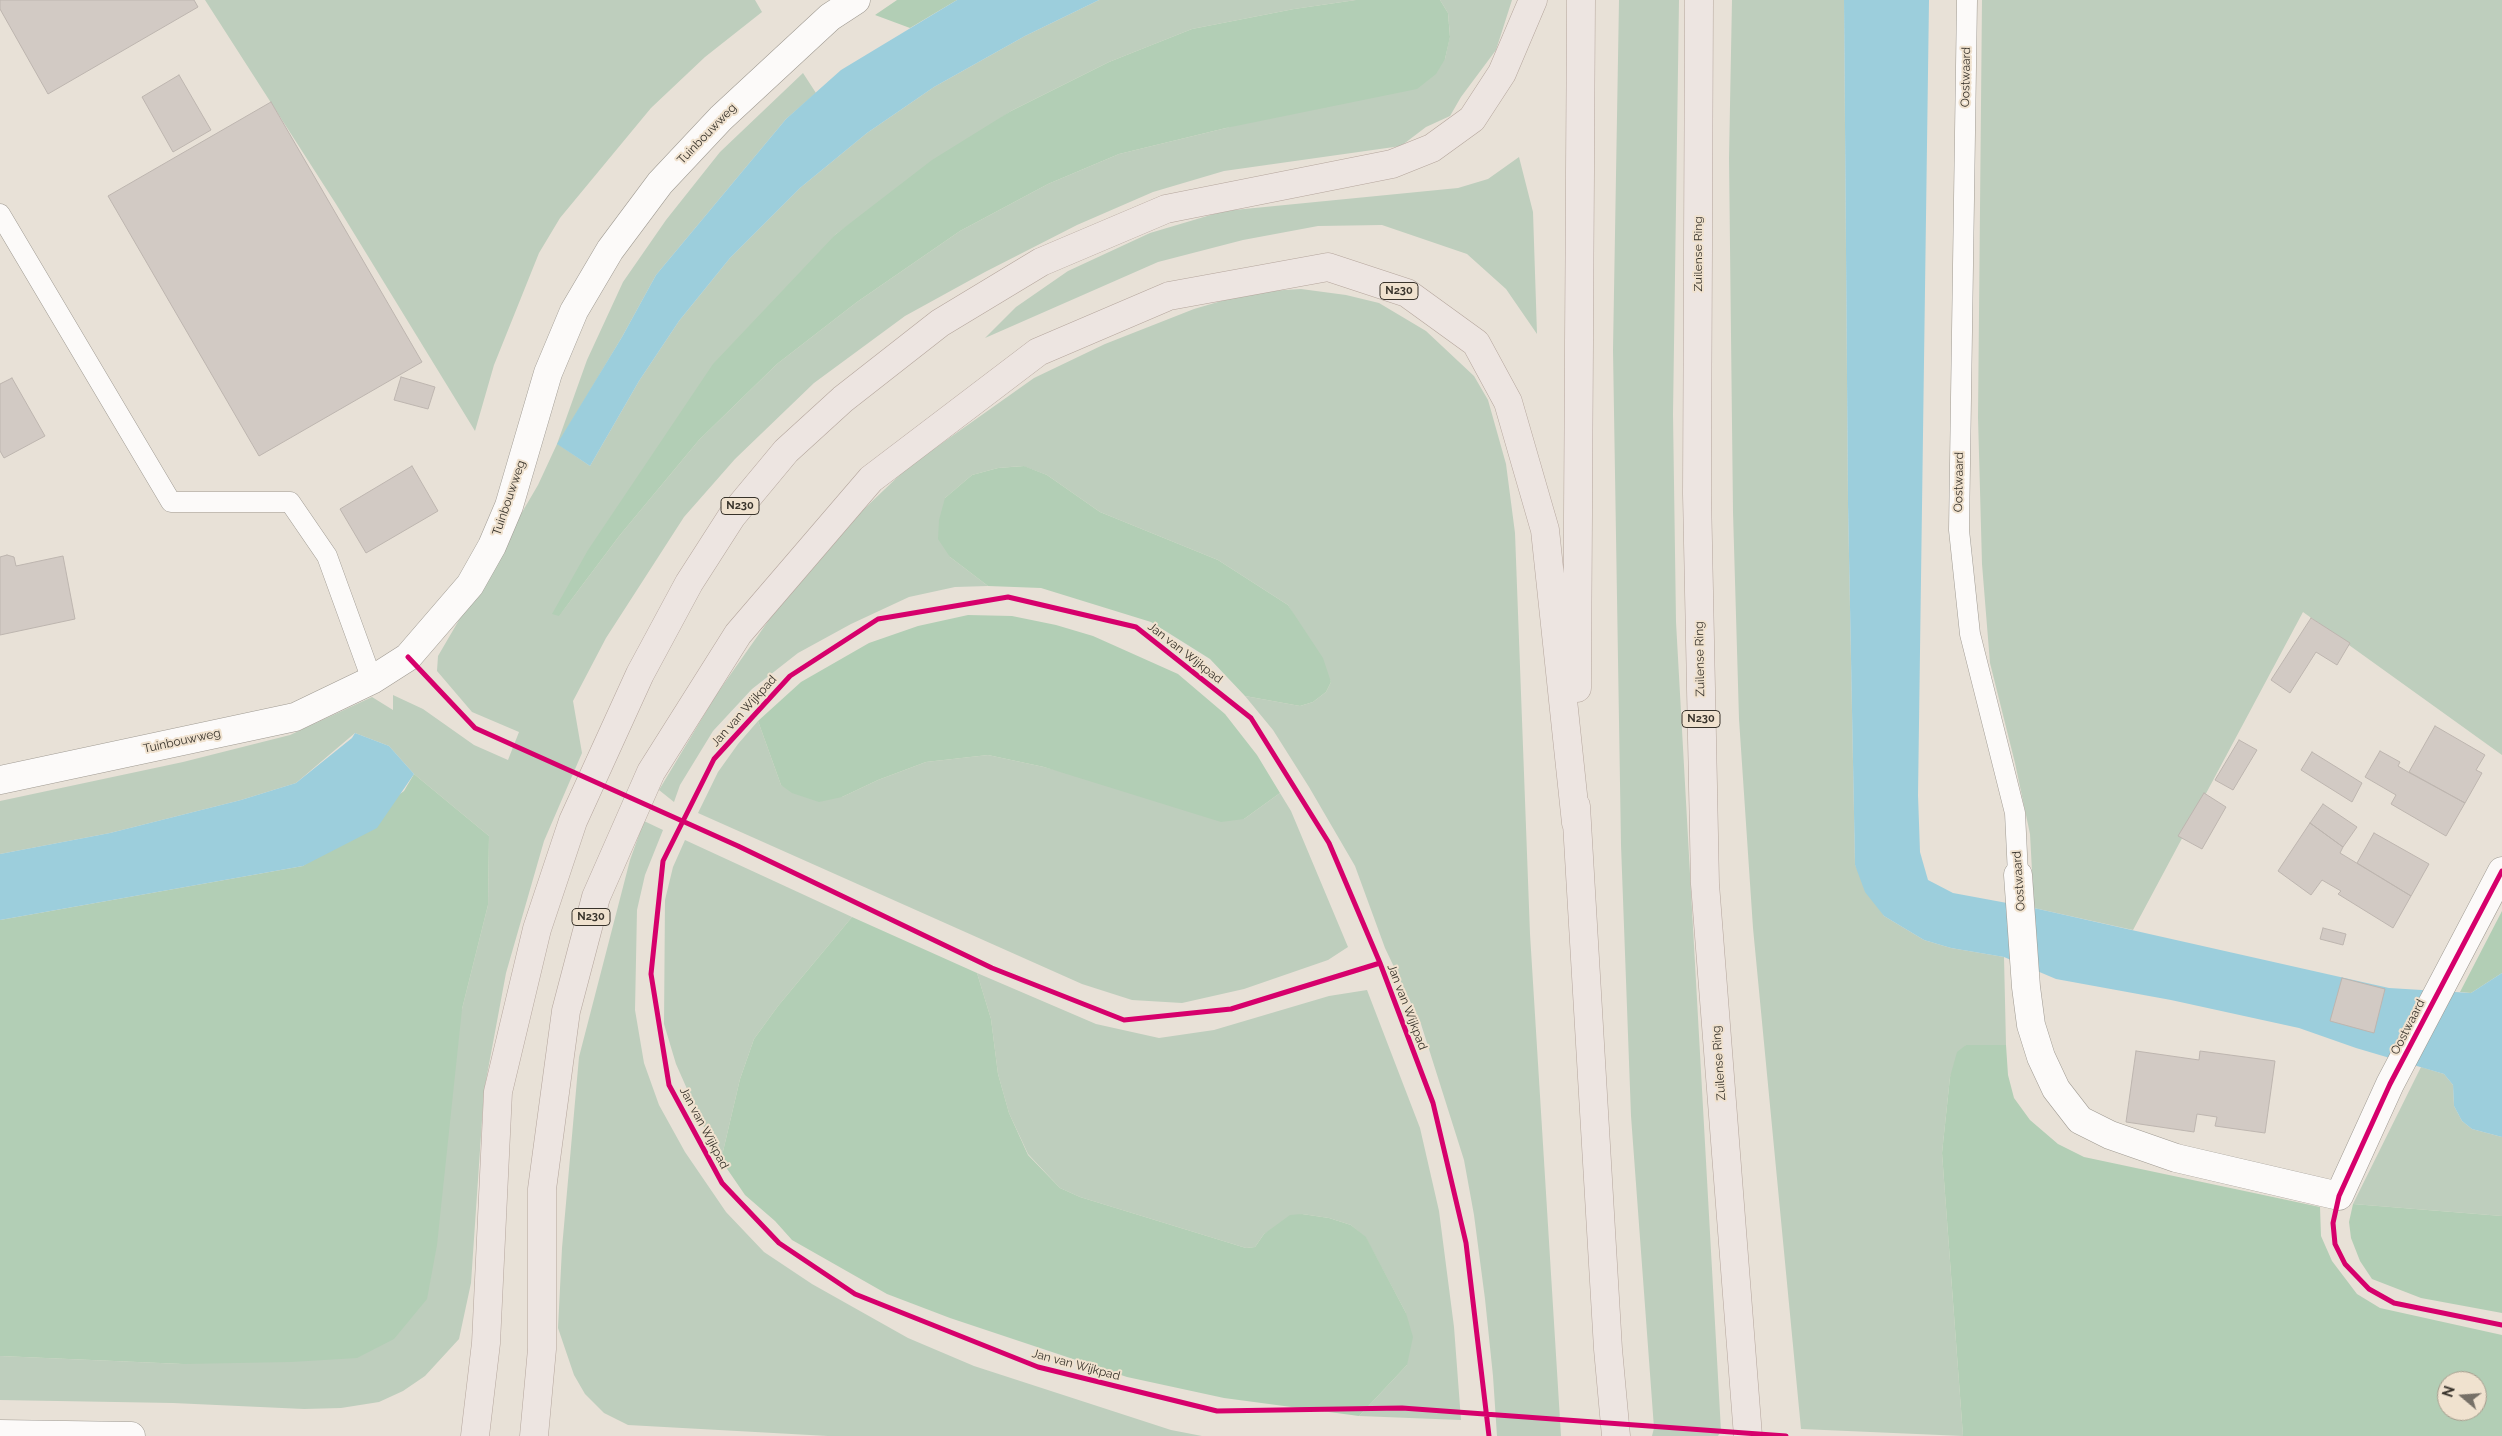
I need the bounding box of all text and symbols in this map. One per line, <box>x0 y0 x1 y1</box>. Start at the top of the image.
street label: Oostwaard <box>1958 47 1974 107</box>
street label: Tuinbouwweg <box>675 101 739 167</box>
street label: Zuilense Ring <box>1691 216 1705 292</box>
road number: N230 <box>1380 282 1418 300</box>
street label: Oostwaard <box>1951 452 1967 512</box>
street label: Tuinbouwweg <box>489 459 529 537</box>
road number: N230 <box>721 498 759 514</box>
street label: Jan van Wijkpad <box>1145 619 1225 687</box>
street label: Zuilense Ring <box>1692 621 1708 697</box>
street label: Jan van Wijkpad <box>708 672 780 750</box>
road number: N230 <box>1682 711 1720 728</box>
street label: Tuinbouwweg <box>142 726 222 756</box>
street label: Oostwaard <box>2010 850 2028 912</box>
road number: N230 <box>572 909 610 926</box>
street label: Jan van Wijkpad <box>1384 962 1430 1052</box>
street label: Oostwaard <box>2388 997 2428 1057</box>
street label: Zuilense Ring <box>1709 1025 1729 1101</box>
street label: Jan van Wijkpad <box>676 1085 732 1171</box>
street label: Jan van Wijkpad <box>1030 1346 1122 1384</box>
north arrow <box>2437 1371 2487 1421</box>
text: N <box>2439 1384 2458 1399</box>

